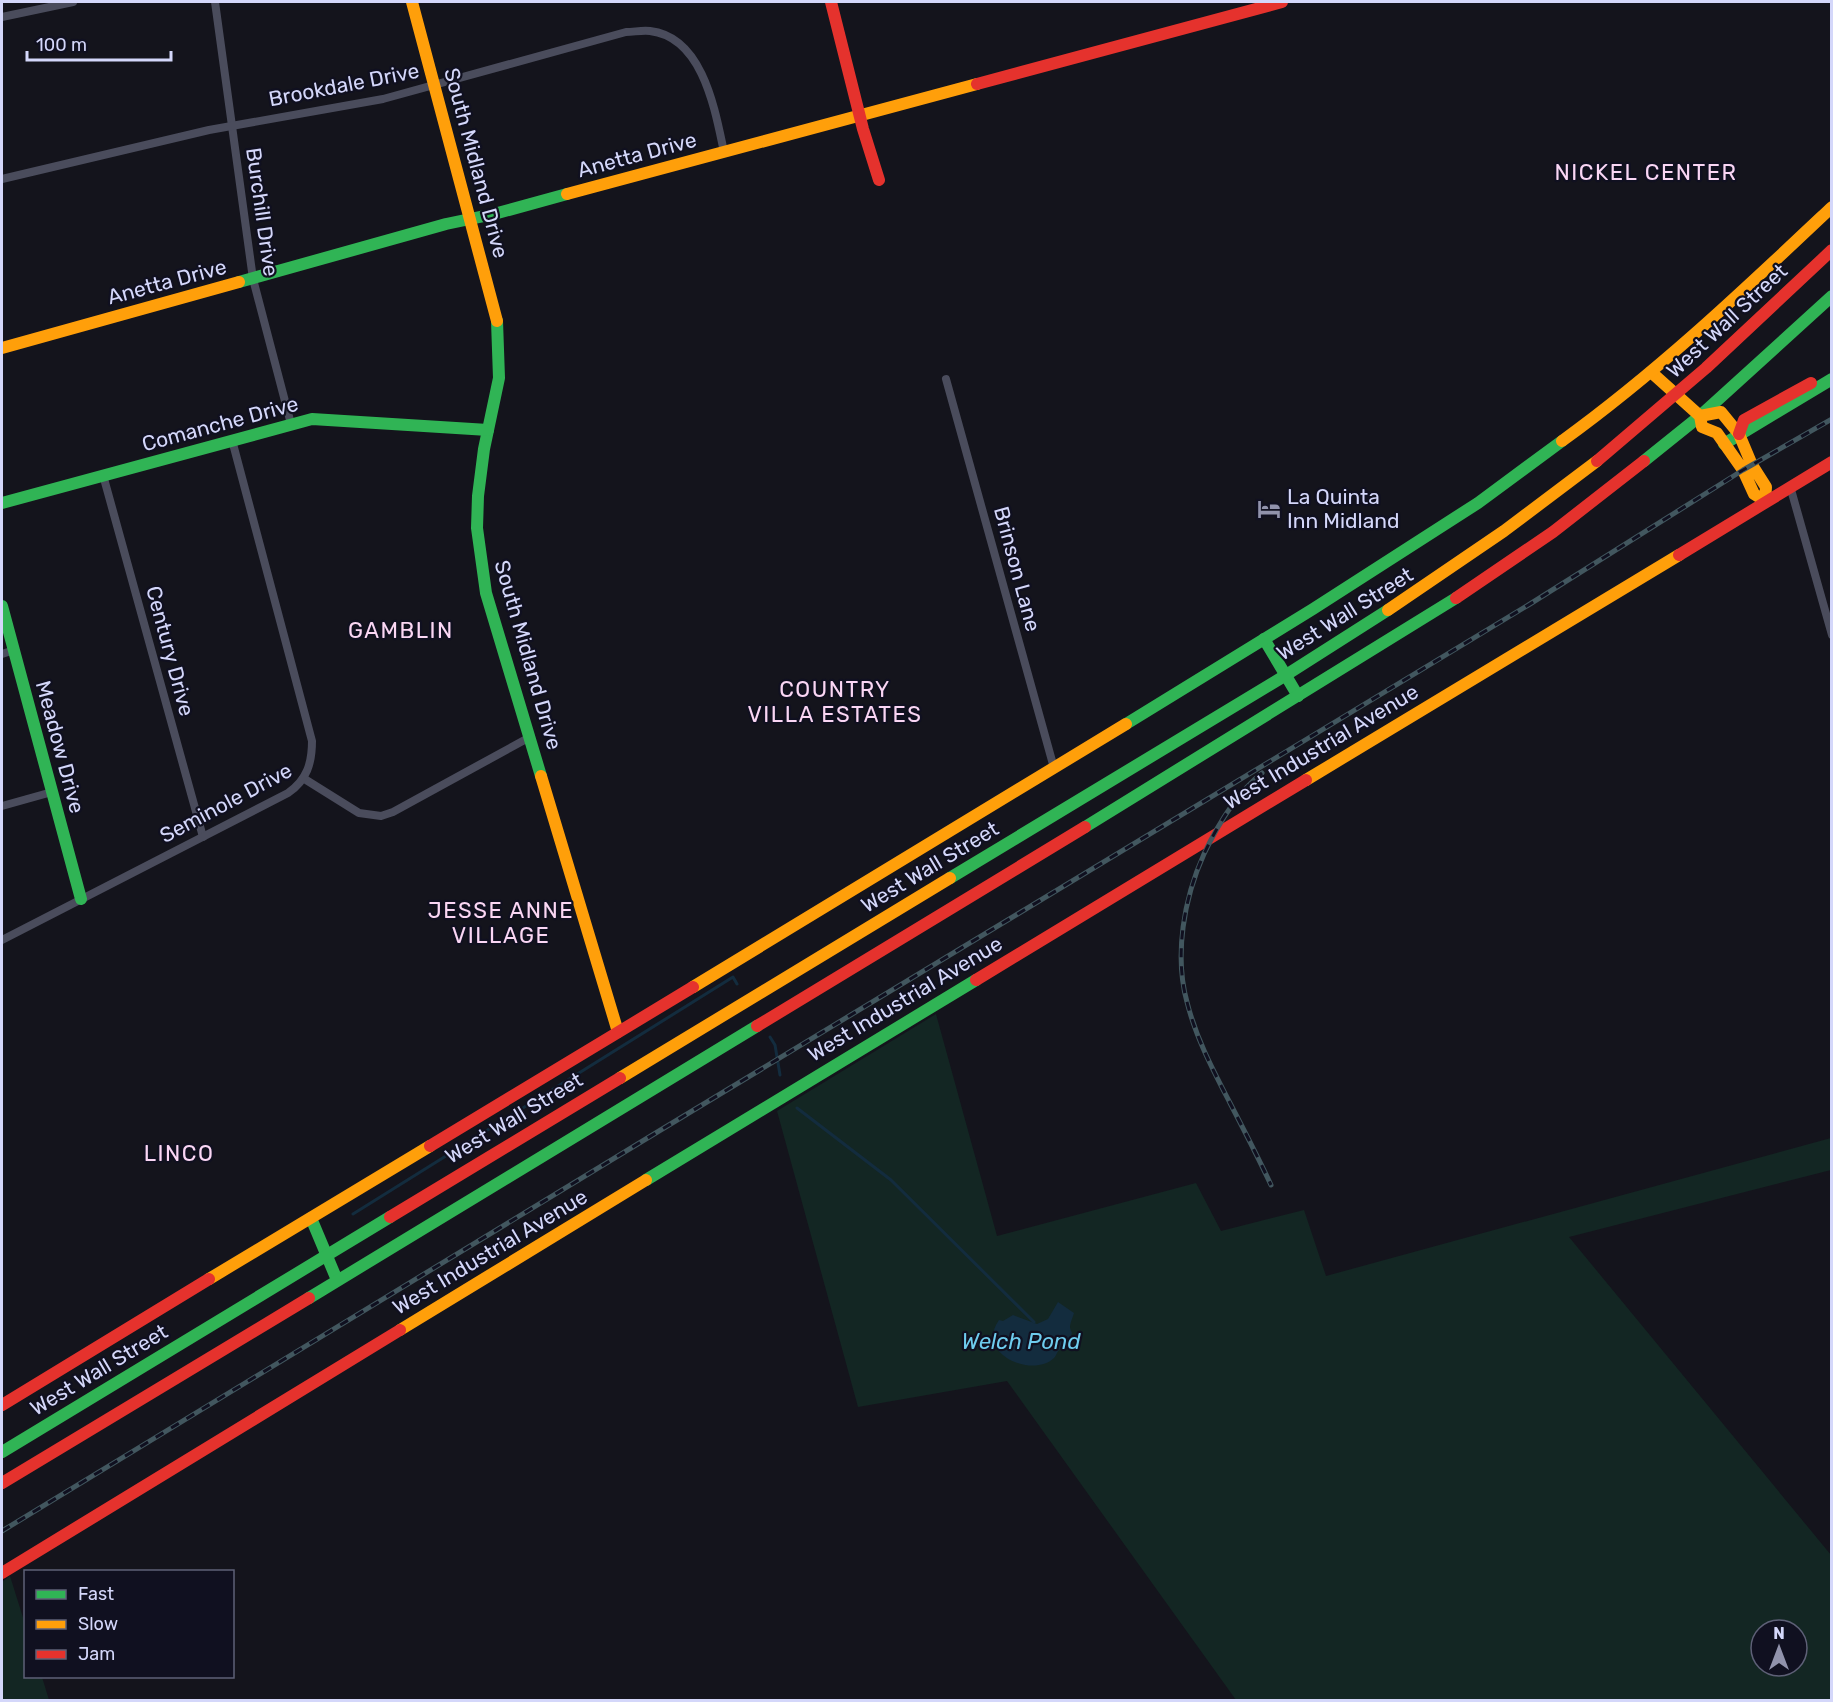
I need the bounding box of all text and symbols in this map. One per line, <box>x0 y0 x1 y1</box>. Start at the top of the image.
scale bar <box>27 24 171 62</box>
text: 100 m <box>36 34 87 56</box>
street label: Brookdale Drive <box>266 58 421 111</box>
street label: South Midland Drive <box>439 65 514 261</box>
street label: Anetta Drive <box>575 127 699 182</box>
street label: Burchill Drive <box>241 146 284 278</box>
district label: NICKEL CENTER <box>1555 159 1737 186</box>
street label: Anetta Drive <box>105 254 229 309</box>
street label: West Wall Street <box>1661 258 1792 383</box>
street label: Comanche Drive <box>139 391 301 456</box>
place label: La Quinta Inn Midland <box>1287 484 1400 533</box>
hotel icon: La Quinta Inn Midland <box>1256 496 1282 522</box>
street label: Brinson Lane <box>989 504 1046 634</box>
street label: South Midland Drive <box>489 557 567 752</box>
street label: West Wall Street <box>1272 562 1417 665</box>
street label: Century Drive <box>141 583 200 719</box>
district label: GAMBLIN <box>348 617 454 644</box>
district label: COUNTRY VILLA ESTATES <box>747 676 923 728</box>
street label: Meadow Drive <box>31 678 90 816</box>
street label: West Industrial Avenue <box>1219 679 1423 815</box>
street label: Seminole Drive <box>155 757 296 848</box>
street label: West Wall Street <box>856 816 1003 917</box>
district label: JESSE ANNE VILLAGE <box>428 897 574 949</box>
street label: West Industrial Avenue <box>803 931 1007 1067</box>
street label: West Wall Street <box>440 1067 587 1168</box>
district label: LINCO <box>144 1140 214 1167</box>
street label: West Industrial Avenue <box>388 1184 592 1320</box>
street label: West Wall Street <box>25 1319 172 1420</box>
water label: Welch Pond <box>962 1328 1081 1355</box>
legend <box>24 1570 234 1678</box>
text: Fast <box>78 1583 114 1605</box>
text: Slow <box>78 1613 118 1635</box>
north arrow <box>1749 1618 1809 1678</box>
text: N <box>1773 1624 1785 1643</box>
text: Jam <box>78 1643 115 1665</box>

